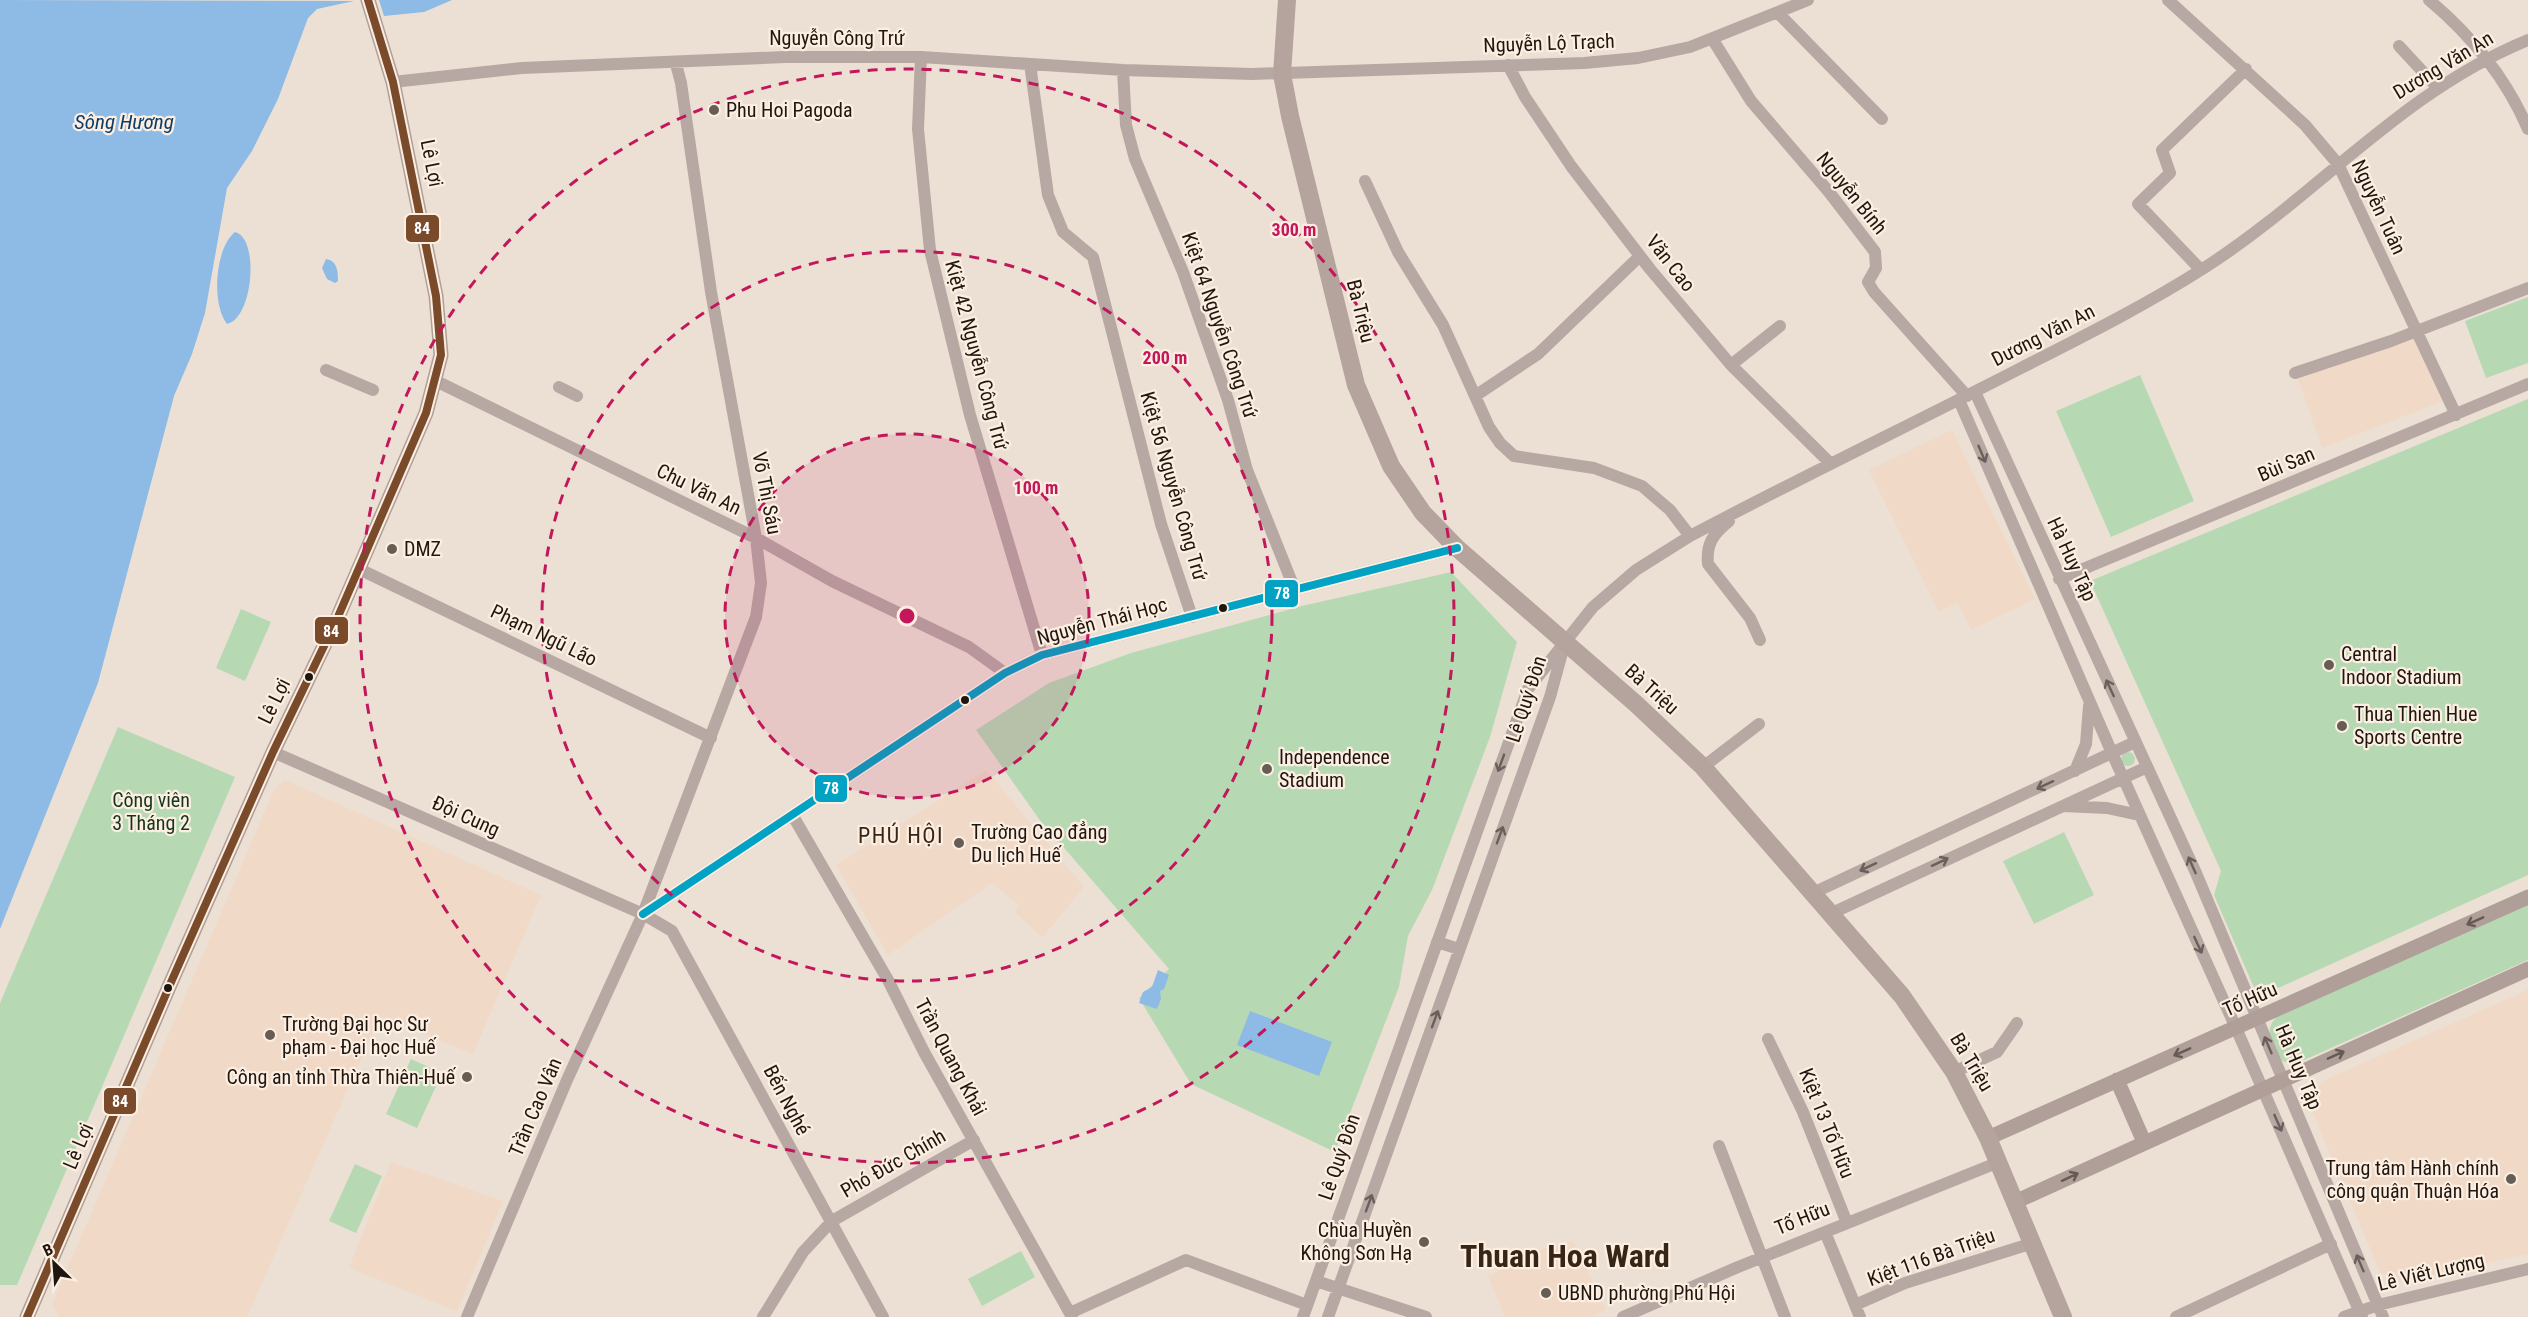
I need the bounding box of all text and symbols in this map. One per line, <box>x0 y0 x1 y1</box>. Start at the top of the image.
street label: Nguyễn Công Trứ <box>769 26 905 50</box>
street label: Dương Văn An <box>2389 26 2497 104</box>
street label: Nguyễn Lộ Trạch <box>1483 29 1615 57</box>
place label: Phu Hoi Pagoda <box>726 98 853 122</box>
marker: Phu Hoi Pagoda <box>707 103 721 117</box>
water label: Sông Hương <box>74 110 174 134</box>
street label: Lê Lợi <box>416 137 448 189</box>
street label: Nguyễn Bính <box>1812 147 1892 239</box>
street label: Nguyễn Tuân <box>2347 156 2411 258</box>
line badge: 84 <box>405 214 440 243</box>
text: 84 <box>414 219 430 238</box>
text: 300 m <box>1272 219 1316 240</box>
street label: Kiệt 64 Nguyễn Công Trứ <box>1177 229 1263 421</box>
street label: Văn Cao <box>1641 230 1701 296</box>
street label: Kiệt 42 Nguyễn Công Trứ <box>940 258 1014 452</box>
street label: Bà Triệu <box>1342 277 1380 345</box>
street label: Dương Văn An <box>1987 299 2099 371</box>
text: 200 m <box>1143 347 1187 368</box>
street label: Kiệt 56 Nguyễn Công Trứ <box>1136 389 1212 583</box>
street label: Bùi San <box>2254 441 2318 487</box>
one-way arrow <box>1977 444 1989 462</box>
street label: Võ Thị Sáu <box>747 450 787 536</box>
street label: Chu Văn An <box>653 458 745 520</box>
text: 100 m <box>1014 477 1058 498</box>
street label: Hà Huy Tập <box>2042 513 2102 605</box>
place label: DMZ <box>404 537 441 561</box>
marker: DMZ <box>385 542 399 556</box>
line badge: 78 <box>1264 579 1299 608</box>
text: 78 <box>1274 584 1290 603</box>
street label: Nguyễn Thái Học <box>1034 592 1170 650</box>
street label: Phạm Ngũ Lão <box>487 599 601 671</box>
unlabelled marker <box>1217 602 1229 614</box>
centre of rings <box>897 606 917 626</box>
line badge: 84 <box>314 616 349 645</box>
text: 84 <box>323 622 339 641</box>
place label: Central Indoor Stadium <box>2341 642 2461 689</box>
street label: Lê Quý Đôn <box>1501 653 1551 745</box>
marker: Central Indoor Stadium <box>2322 658 2336 672</box>
street label: Bà Triệu <box>1620 659 1684 719</box>
unlabelled marker <box>303 671 315 683</box>
street label: Lê Lợi <box>253 674 295 728</box>
one-way arrow <box>2104 680 2116 698</box>
unlabelled marker <box>959 694 971 706</box>
place label: Thua Thien Hue Sports Centre <box>2354 702 2477 749</box>
marker: Thua Thien Hue Sports Centre <box>2335 719 2349 733</box>
place label: Independence Stadium <box>1279 745 1390 792</box>
one-way arrow <box>1495 753 1506 772</box>
marker: Independence Stadium <box>1260 762 1274 776</box>
line badge: 78 <box>814 774 848 803</box>
text: 78 <box>823 779 839 798</box>
one-way arrow <box>2036 780 2054 792</box>
park label: Công viên 3 Tháng 2 <box>112 788 190 835</box>
street label: Đội Cung <box>428 790 504 842</box>
place label: Trường Cao đẳng Du lịch Huế <box>971 820 1107 867</box>
district label: PHÚ HỘI <box>858 822 944 848</box>
one-way arrow <box>1496 826 1507 845</box>
marker: Trường Cao đẳng Du lịch Huế <box>952 836 966 850</box>
one-way arrow <box>1931 856 1949 868</box>
one-way arrow <box>2186 857 2197 875</box>
one-way arrow <box>1859 863 1877 874</box>
one-way arrow <box>2466 915 2484 927</box>
one-way arrow <box>2193 935 2205 953</box>
street label: Tố Hữu <box>2219 976 2281 1022</box>
unlabelled marker <box>162 982 174 994</box>
street label: Trần Quang Khải <box>910 994 992 1120</box>
one-way arrow <box>1430 1010 1441 1029</box>
place label: Trường Đại học Sư phạm - Đại học Huế <box>282 1012 437 1059</box>
street label: Hà Huy Tập <box>2270 1021 2328 1113</box>
marker: Trường Đại học Sư phạm - Đại học Huế <box>263 1028 277 1042</box>
street label: Bà Triệu <box>1945 1028 1999 1096</box>
one-way arrow <box>2262 1036 2273 1054</box>
one-way arrow <box>2173 1047 2191 1058</box>
one-way arrow <box>2327 1049 2345 1060</box>
street label: Trần Cao Vân <box>503 1054 567 1160</box>
street label: Bến Nghé <box>759 1061 815 1139</box>
place label: Công an tỉnh Thừa Thiên-Huế <box>226 1065 457 1089</box>
street label: Kiệt 13 Tố Hữu <box>1794 1065 1860 1181</box>
marker: Công an tỉnh Thừa Thiên-Huế <box>460 1070 474 1084</box>
line badge: 84 <box>103 1087 137 1115</box>
text: 84 <box>112 1092 128 1111</box>
street label: Lê Quý Đôn <box>1313 1111 1365 1203</box>
one-way arrow <box>2272 1113 2284 1131</box>
street label: Lê Lợi <box>58 1119 98 1173</box>
street label: Phó Đức Chính <box>836 1123 950 1203</box>
place label: Trung tâm Hành chính công quận Thuận Hóa <box>2325 1156 2499 1203</box>
one-way arrow <box>2060 1170 2078 1182</box>
marker: Trung tâm Hành chính công quận Thuận Hóa <box>2504 1172 2518 1186</box>
one-way arrow <box>1365 1194 1376 1212</box>
street label: Tố Hữu <box>1771 1196 1833 1240</box>
place label: Chùa Huyền Không Sơn Hạ <box>1301 1218 1412 1265</box>
street label: Kiệt 116 Bà Triệu <box>1864 1223 1998 1291</box>
north arrow <box>24 1233 84 1293</box>
marker: Chùa Huyền Không Sơn Hạ <box>1417 1235 1431 1249</box>
district label: Thuan Hoa Ward <box>1460 1237 1670 1275</box>
text: B <box>40 1239 56 1260</box>
street label: Lê Viết Lượng <box>2375 1248 2487 1296</box>
one-way arrow <box>2354 1254 2365 1273</box>
place label: UBND phường Phú Hội <box>1558 1281 1735 1305</box>
marker: UBND phường Phú Hội <box>1539 1286 1553 1300</box>

